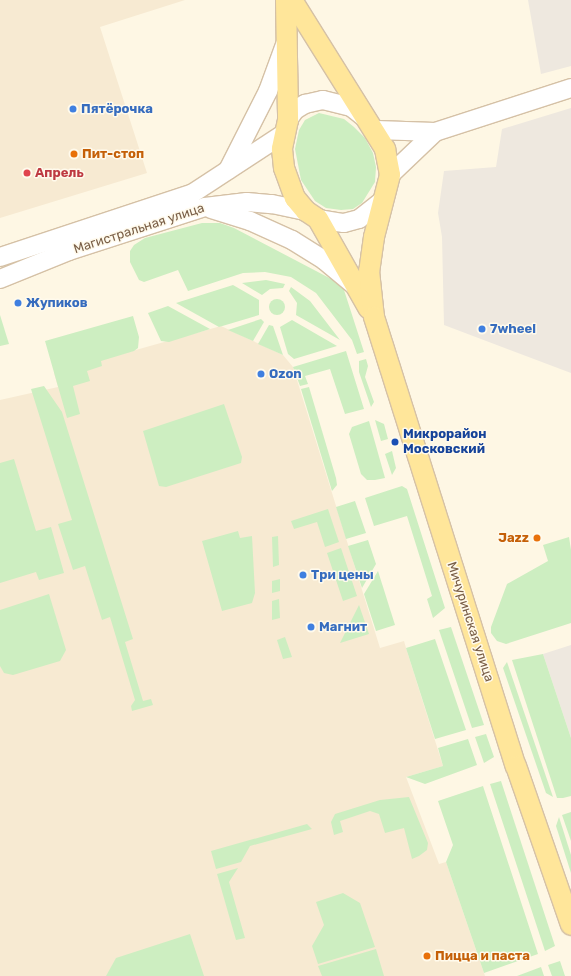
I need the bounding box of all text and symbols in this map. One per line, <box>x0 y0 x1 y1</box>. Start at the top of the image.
place label: Пятёрочка <box>81 101 153 117</box>
marker: Пятёрочка <box>68 104 78 114</box>
place label: Пит-стоп <box>82 146 144 162</box>
marker: Пит-стоп <box>69 149 79 159</box>
place label: Апрель <box>35 165 84 181</box>
marker: Апрель <box>22 168 32 178</box>
street label: Магистральная улица <box>72 200 206 258</box>
place label: Жупиков <box>26 295 88 311</box>
marker: Жупиков <box>13 298 23 308</box>
place label: 7wheel <box>490 321 536 337</box>
marker: 7wheel <box>477 324 487 334</box>
place label: Ozon <box>269 366 302 382</box>
marker: Ozon <box>256 369 266 379</box>
place label: Микрорайон Московский <box>403 427 486 458</box>
marker: Микрорайон Московский <box>390 437 400 447</box>
place label: Jazz <box>498 530 529 546</box>
marker: Jazz <box>532 533 542 543</box>
street label: Мичуринская улица <box>443 560 497 684</box>
place label: Три цены <box>311 567 374 583</box>
marker: Три цены <box>298 570 308 580</box>
place label: Магнит <box>319 619 367 635</box>
marker: Магнит <box>306 622 316 632</box>
place label: Пицца и паста <box>435 948 530 964</box>
marker: Пицца и паста <box>422 951 432 961</box>

